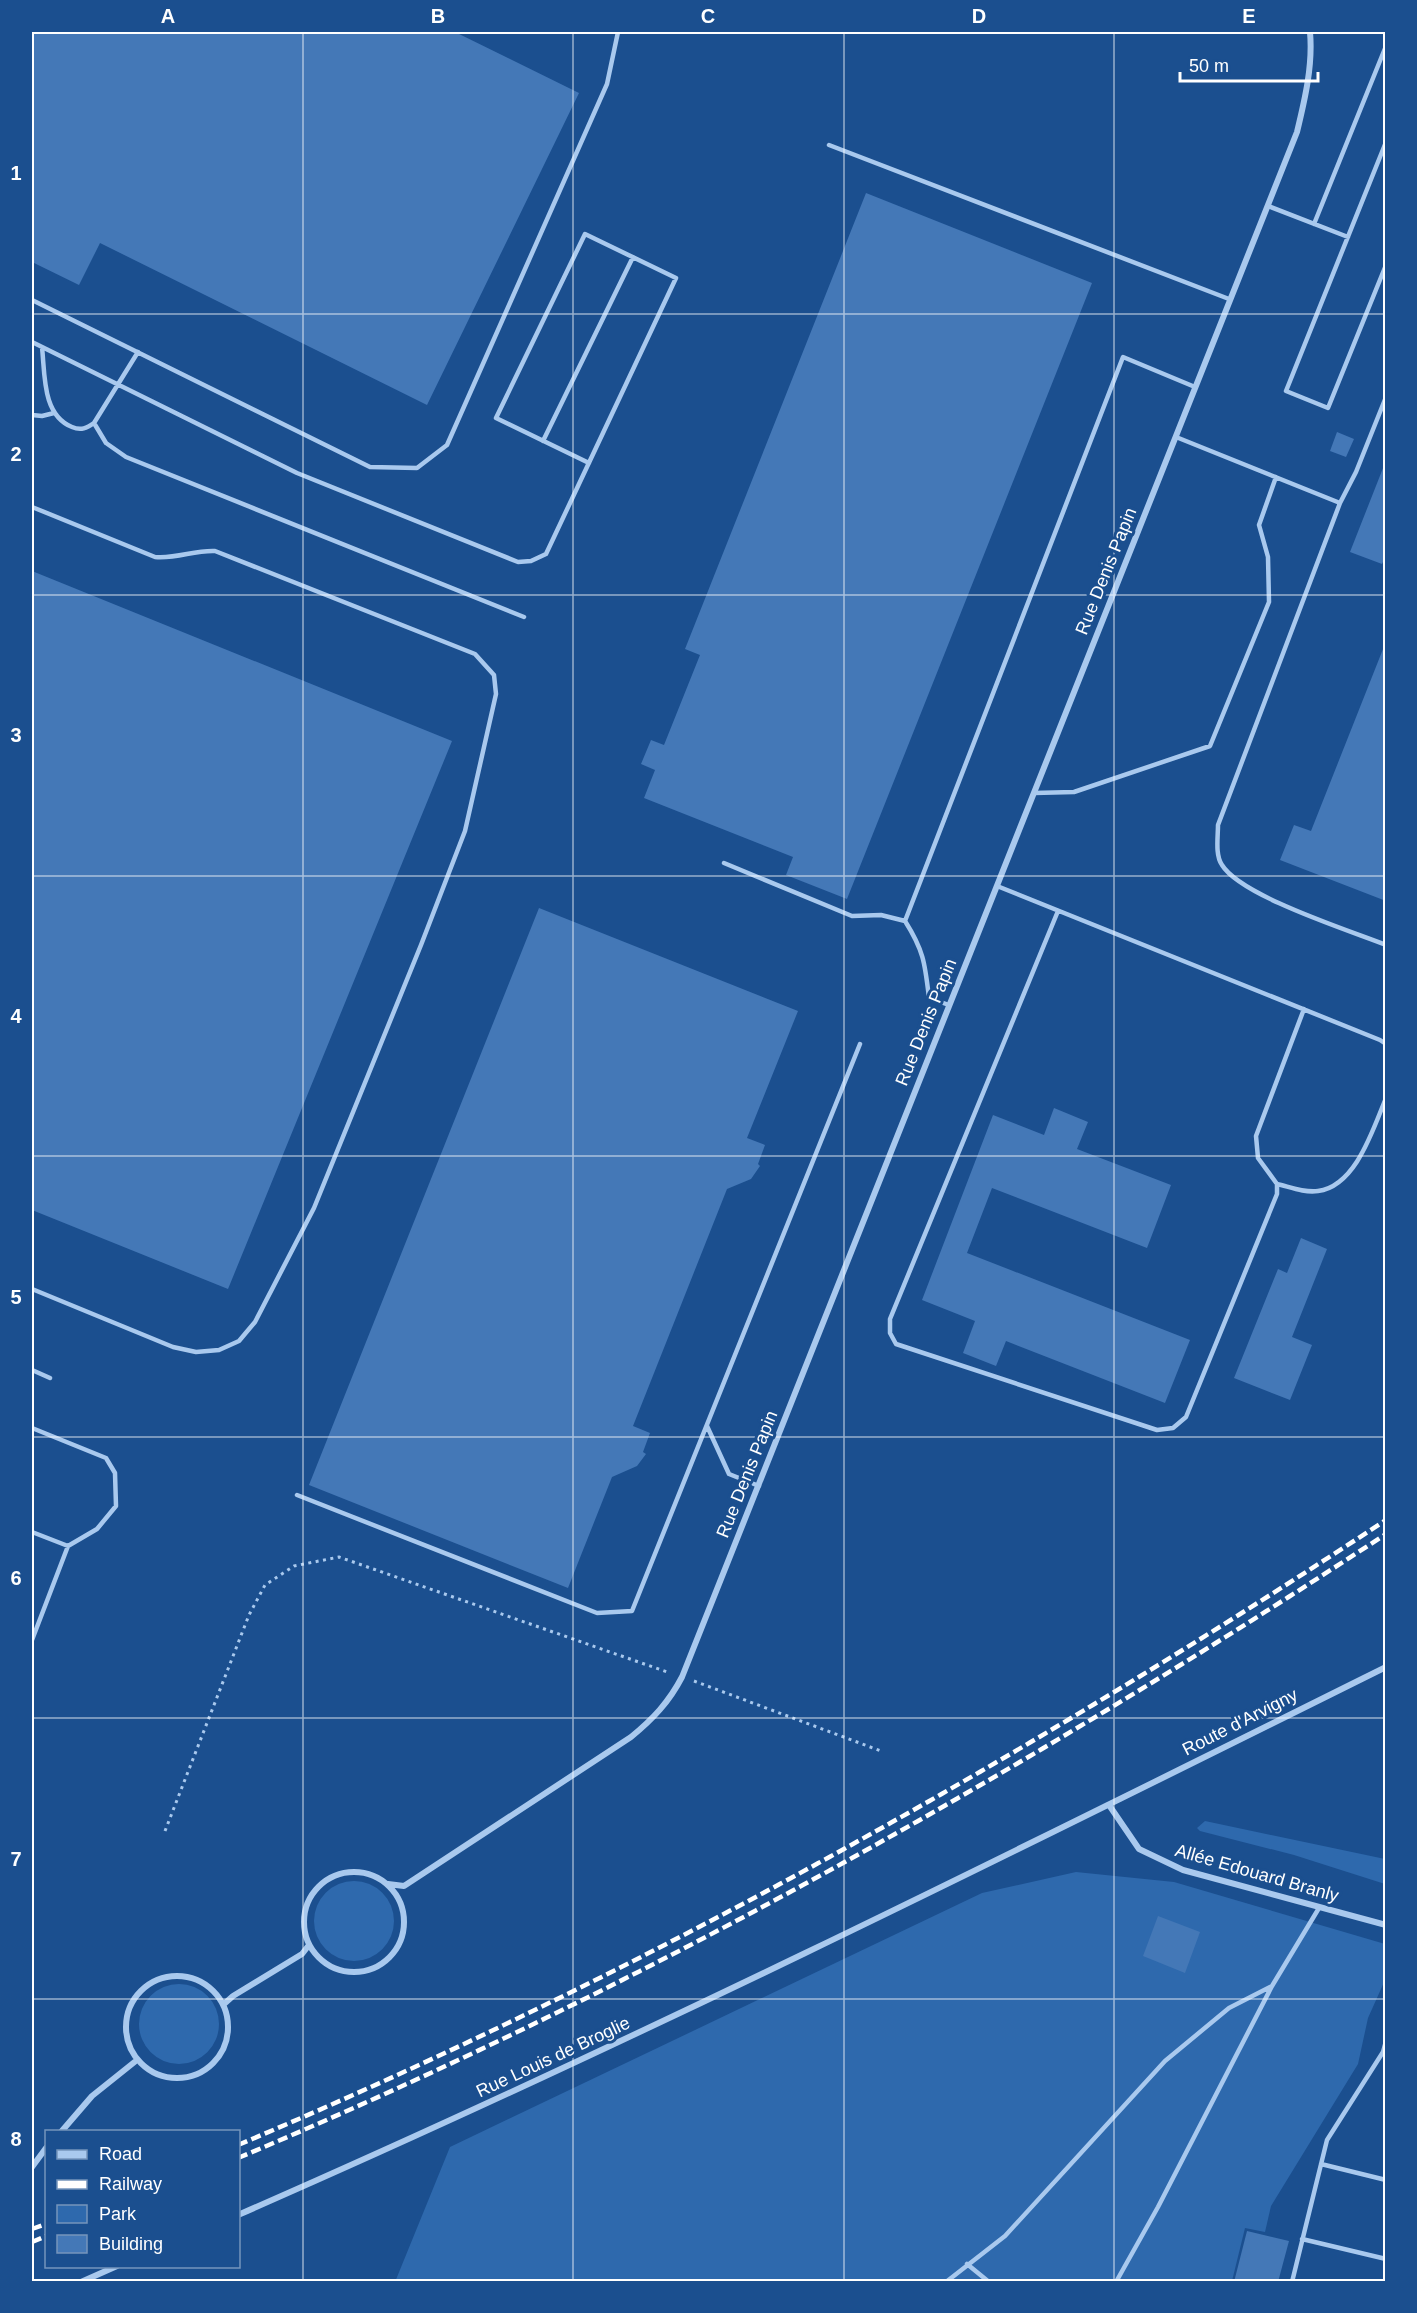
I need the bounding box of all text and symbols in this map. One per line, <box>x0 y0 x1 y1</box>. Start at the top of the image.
text: A <box>161 5 175 27</box>
text: B <box>431 5 445 27</box>
text: C <box>701 5 715 27</box>
text: D <box>972 5 986 27</box>
text: E <box>1242 5 1256 27</box>
scale bar <box>1180 45 1318 83</box>
text: 50 m <box>1189 56 1229 76</box>
text: 1 <box>10 162 22 184</box>
text: 2 <box>10 443 22 465</box>
street label: Rue Denis Papin <box>1071 505 1141 637</box>
text: 3 <box>10 724 22 746</box>
street label: Rue Denis Papin <box>891 956 961 1088</box>
text: 4 <box>10 1005 22 1027</box>
text: 5 <box>10 1286 22 1308</box>
street label: Rue Denis Papin <box>712 1408 782 1540</box>
text: 6 <box>10 1567 22 1589</box>
street label: Route d'Arvigny <box>1179 1684 1301 1760</box>
street label: Allée Edouard Branly <box>1173 1840 1341 1906</box>
text: 7 <box>10 1848 22 1870</box>
street label: Rue Louis de Broglie <box>473 2013 633 2101</box>
text: 8 <box>10 2128 22 2150</box>
legend <box>45 2130 240 2268</box>
text: Road <box>99 2144 142 2164</box>
text: Railway <box>99 2174 162 2194</box>
text: Park <box>99 2204 137 2224</box>
text: Building <box>99 2234 163 2254</box>

